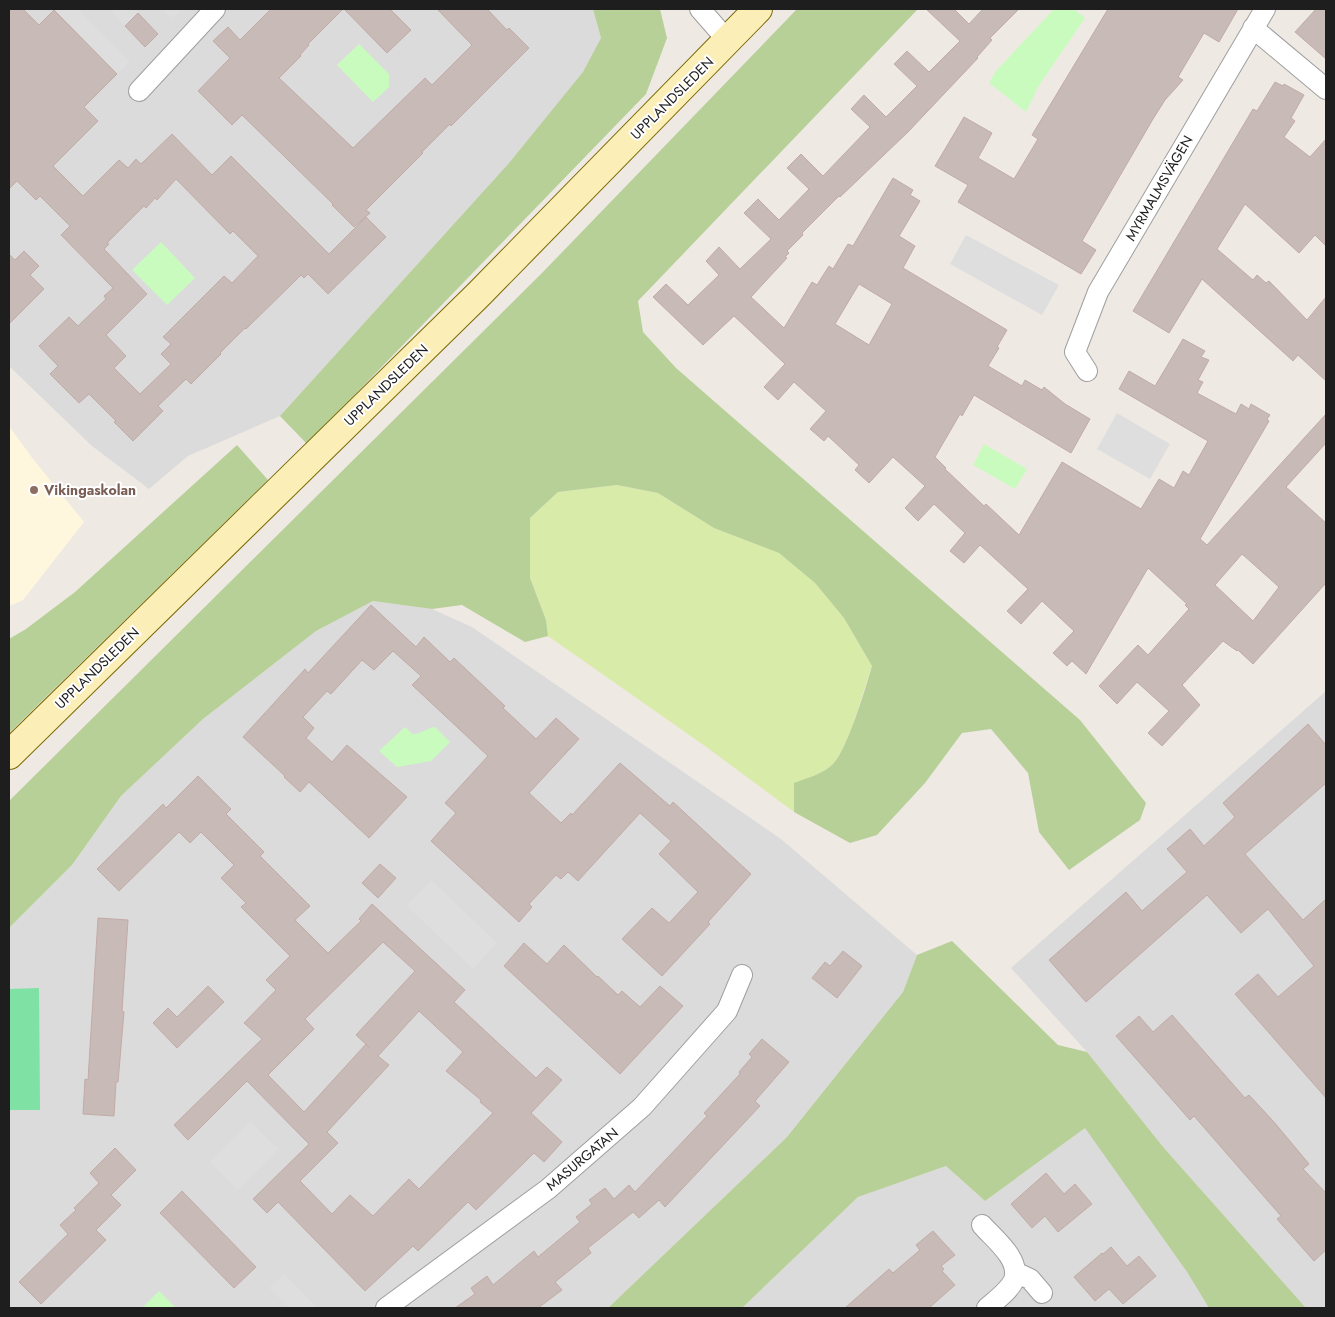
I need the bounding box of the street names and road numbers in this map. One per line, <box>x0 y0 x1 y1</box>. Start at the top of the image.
street label: UPPLANDSLEDEN <box>626 52 718 144</box>
street label: MYRMALMSVÄGEN <box>1121 131 1197 245</box>
street label: UPPLANDSLEDEN <box>339 340 433 430</box>
street label: UPPLANDSLEDEN <box>50 623 144 713</box>
street label: MASURGATAN <box>542 1123 622 1195</box>

